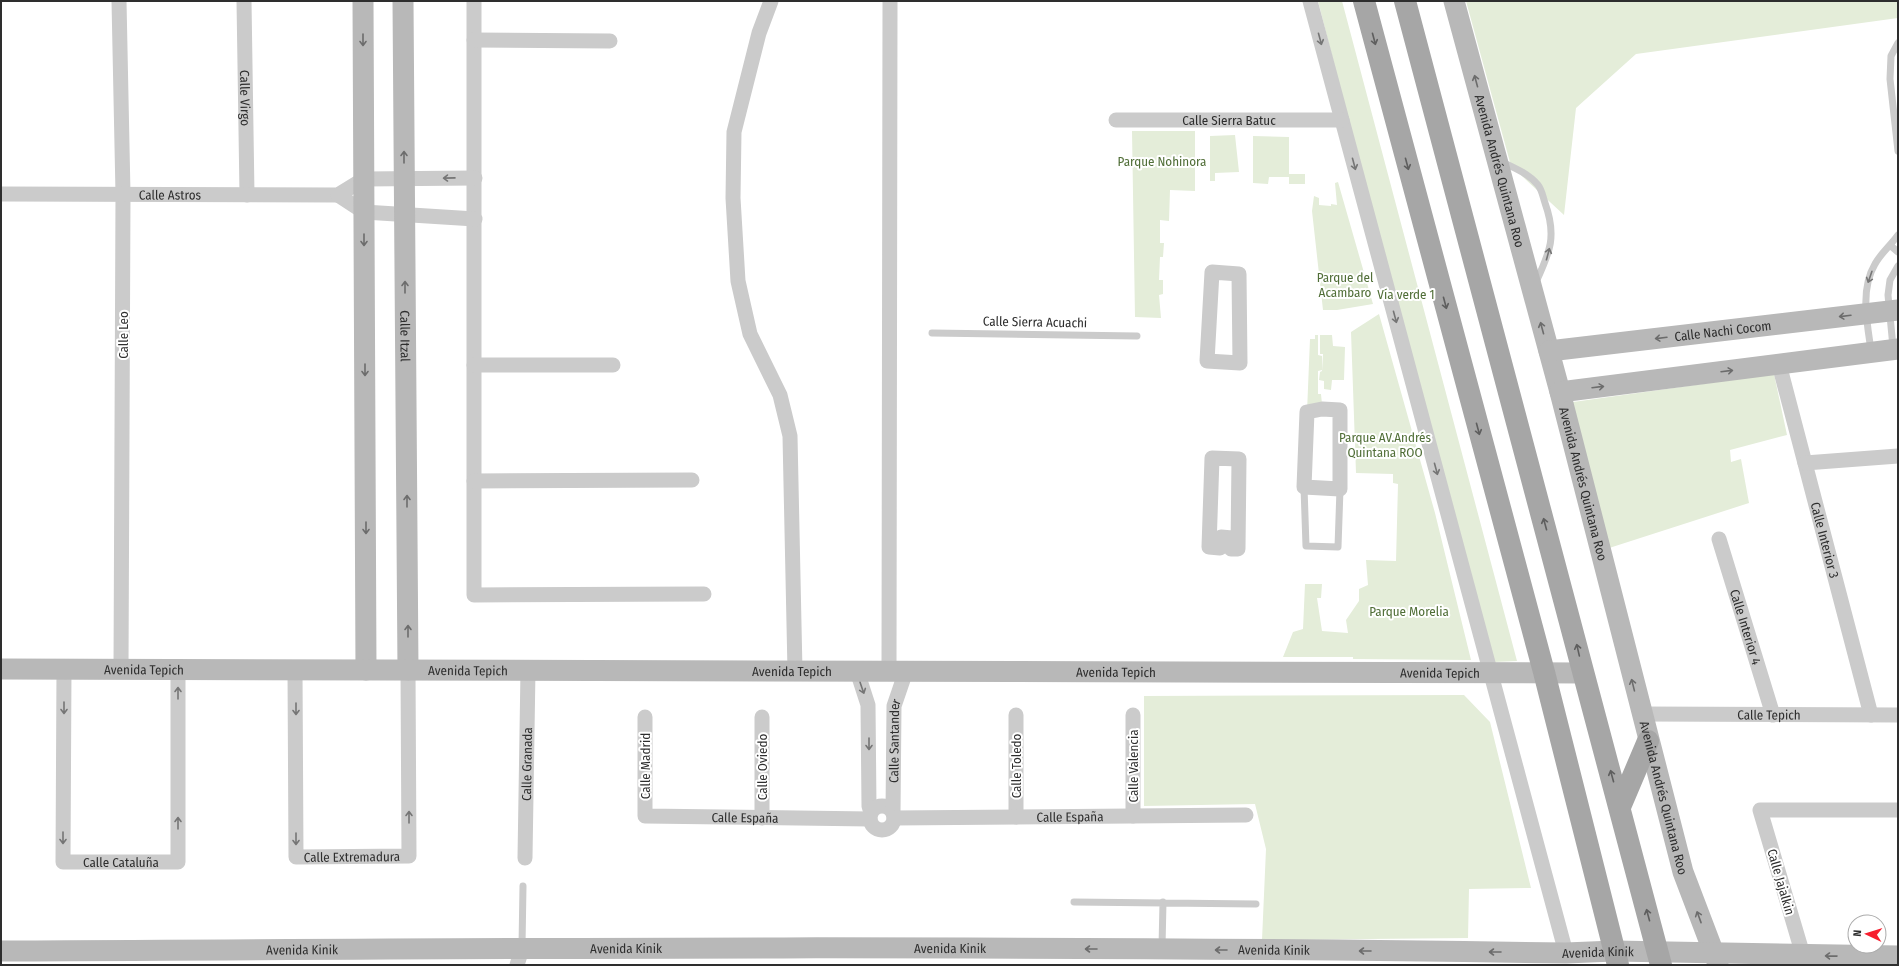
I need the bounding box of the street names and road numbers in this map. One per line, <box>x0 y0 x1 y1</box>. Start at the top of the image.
street label: Calle Virgo <box>238 70 253 126</box>
street label: Avenida Andrés Quintana Roo <box>1472 93 1528 249</box>
street label: Calle Sierra Batuc <box>1182 113 1276 128</box>
street label: Calle Astros <box>139 187 202 202</box>
street label: Calle Itzal <box>398 310 413 362</box>
street label: Calle Leo <box>116 311 131 359</box>
street label: Calle Sierra Acuachi <box>983 314 1087 330</box>
street label: Calle Nachi Cocom <box>1674 317 1772 344</box>
street label: Avenida Andrés Quintana Roo <box>1557 406 1610 562</box>
street label: Calle Interior 3 <box>1808 500 1842 580</box>
street label: Calle Interior 4 <box>1727 587 1765 667</box>
street label: Avenida Tepich <box>104 662 184 677</box>
street label: Avenida Tepich <box>428 663 508 678</box>
street label: Avenida Tepich <box>752 663 832 679</box>
street label: Avenida Tepich <box>1076 664 1156 679</box>
street label: Avenida Tepich <box>1400 665 1480 680</box>
street label: Calle Santander <box>886 696 904 783</box>
street label: Calle Tepich <box>1737 707 1801 722</box>
street label: Avenida Andrés Quintana Roo <box>1637 719 1691 876</box>
street label: Calle Granada <box>518 727 535 801</box>
street label: Calle Valencia <box>1126 729 1141 803</box>
street label: Calle Madrid <box>638 733 653 799</box>
street label: Calle Toledo <box>1009 733 1024 798</box>
street label: Calle Oviedo <box>755 734 770 800</box>
street label: Calle España <box>711 809 779 825</box>
street label: Calle España <box>1036 809 1104 824</box>
street label: Calle Jajalkin <box>1764 847 1798 917</box>
street label: Calle Extremadura <box>304 849 400 864</box>
street label: Calle Cataluña <box>83 855 159 870</box>
street label: Avenida Kinik <box>914 940 987 956</box>
street label: Avenida Kinik <box>590 941 663 956</box>
street label: Avenida Kinik <box>266 942 339 957</box>
street label: Avenida Kinik <box>1238 942 1311 957</box>
street label: Avenida Kinik <box>1562 943 1635 961</box>

